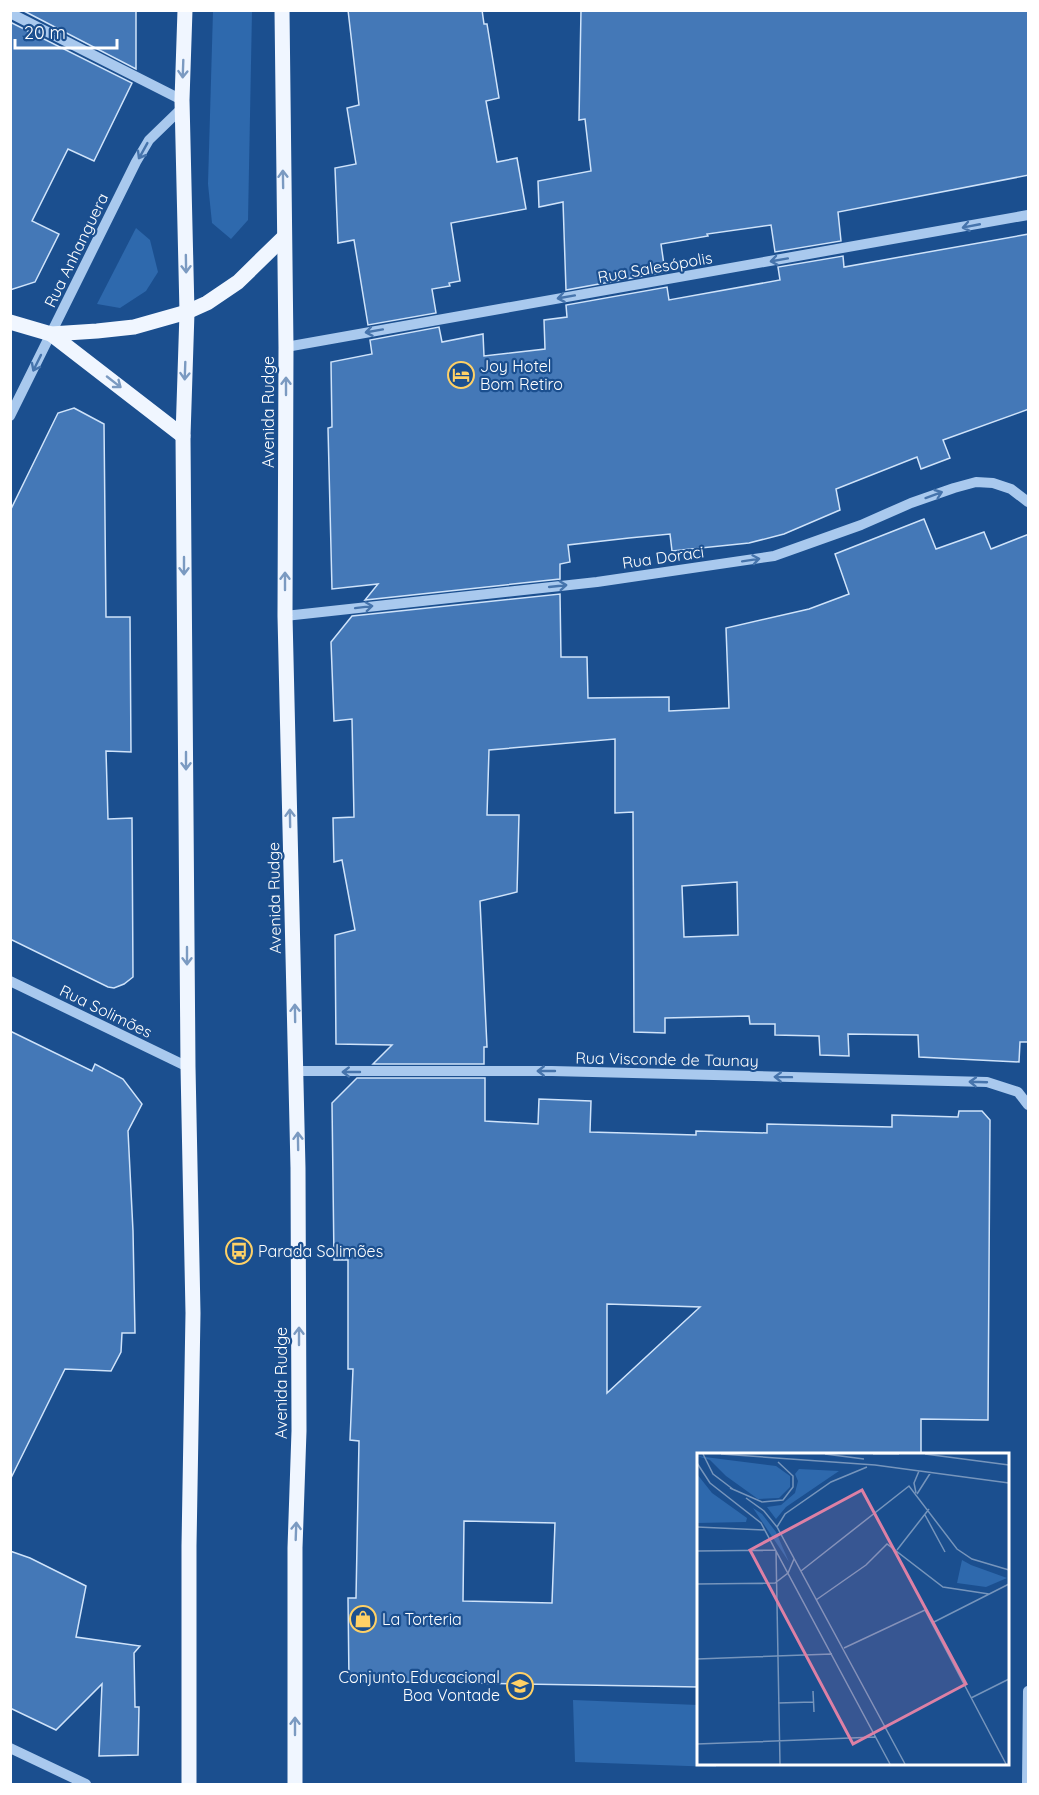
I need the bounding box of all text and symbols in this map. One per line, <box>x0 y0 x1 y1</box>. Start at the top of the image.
scale bar <box>15 12 117 50</box>
text: 20 m <box>24 21 66 44</box>
one-way arrow <box>178 58 189 78</box>
one-way arrow <box>137 142 149 159</box>
one-way arrow <box>277 169 289 189</box>
street label: Rua Anhanguera <box>40 189 112 311</box>
one-way arrow <box>962 221 981 232</box>
street label: Rua Salesópolis <box>596 247 714 287</box>
one-way arrow <box>180 253 191 273</box>
one-way arrow <box>770 255 789 266</box>
one-way arrow <box>557 292 577 303</box>
one-way arrow <box>365 326 385 337</box>
one-way arrow <box>30 353 42 371</box>
street label: Avenida Rudge <box>258 356 278 468</box>
place label: Joy Hotel Bom Retiro <box>480 356 563 394</box>
one-way arrow <box>179 360 191 380</box>
hotel icon: Joy Hotel Bom Retiro <box>446 360 476 390</box>
one-way arrow <box>105 376 121 389</box>
one-way arrow <box>280 377 292 397</box>
one-way arrow <box>924 488 943 499</box>
street label: Rua Doraci <box>621 541 705 573</box>
one-way arrow <box>740 554 760 565</box>
one-way arrow <box>178 555 190 575</box>
one-way arrow <box>279 572 291 592</box>
one-way arrow <box>547 580 567 591</box>
one-way arrow <box>353 602 373 613</box>
one-way arrow <box>180 750 191 770</box>
one-way arrow <box>284 809 296 829</box>
street label: Avenida Rudge <box>263 842 285 954</box>
one-way arrow <box>181 945 193 965</box>
street label: Rua Solimões <box>57 980 155 1042</box>
one-way arrow <box>289 1003 301 1023</box>
street label: Rua Visconde de Taunay <box>575 1047 759 1071</box>
one-way arrow <box>537 1065 557 1077</box>
one-way arrow <box>342 1066 362 1078</box>
one-way arrow <box>773 1072 793 1083</box>
one-way arrow <box>968 1077 988 1088</box>
one-way arrow <box>292 1132 304 1152</box>
bus stop icon: Parada Solimões <box>224 1236 254 1266</box>
place label: Parada Solimões <box>258 1241 383 1261</box>
street label: Avenida Rudge <box>271 1327 291 1439</box>
one-way arrow <box>293 1327 305 1347</box>
inset map <box>697 1453 1009 1765</box>
one-way arrow <box>290 1522 301 1542</box>
shop icon: La Torteria <box>348 1604 378 1634</box>
place label: La Torteria <box>382 1609 462 1629</box>
place label: Conjunto Educacional Boa Vontade <box>339 1667 500 1705</box>
school or university icon: Conjunto Educacional Boa Vontade <box>505 1671 535 1701</box>
one-way arrow <box>289 1717 301 1737</box>

